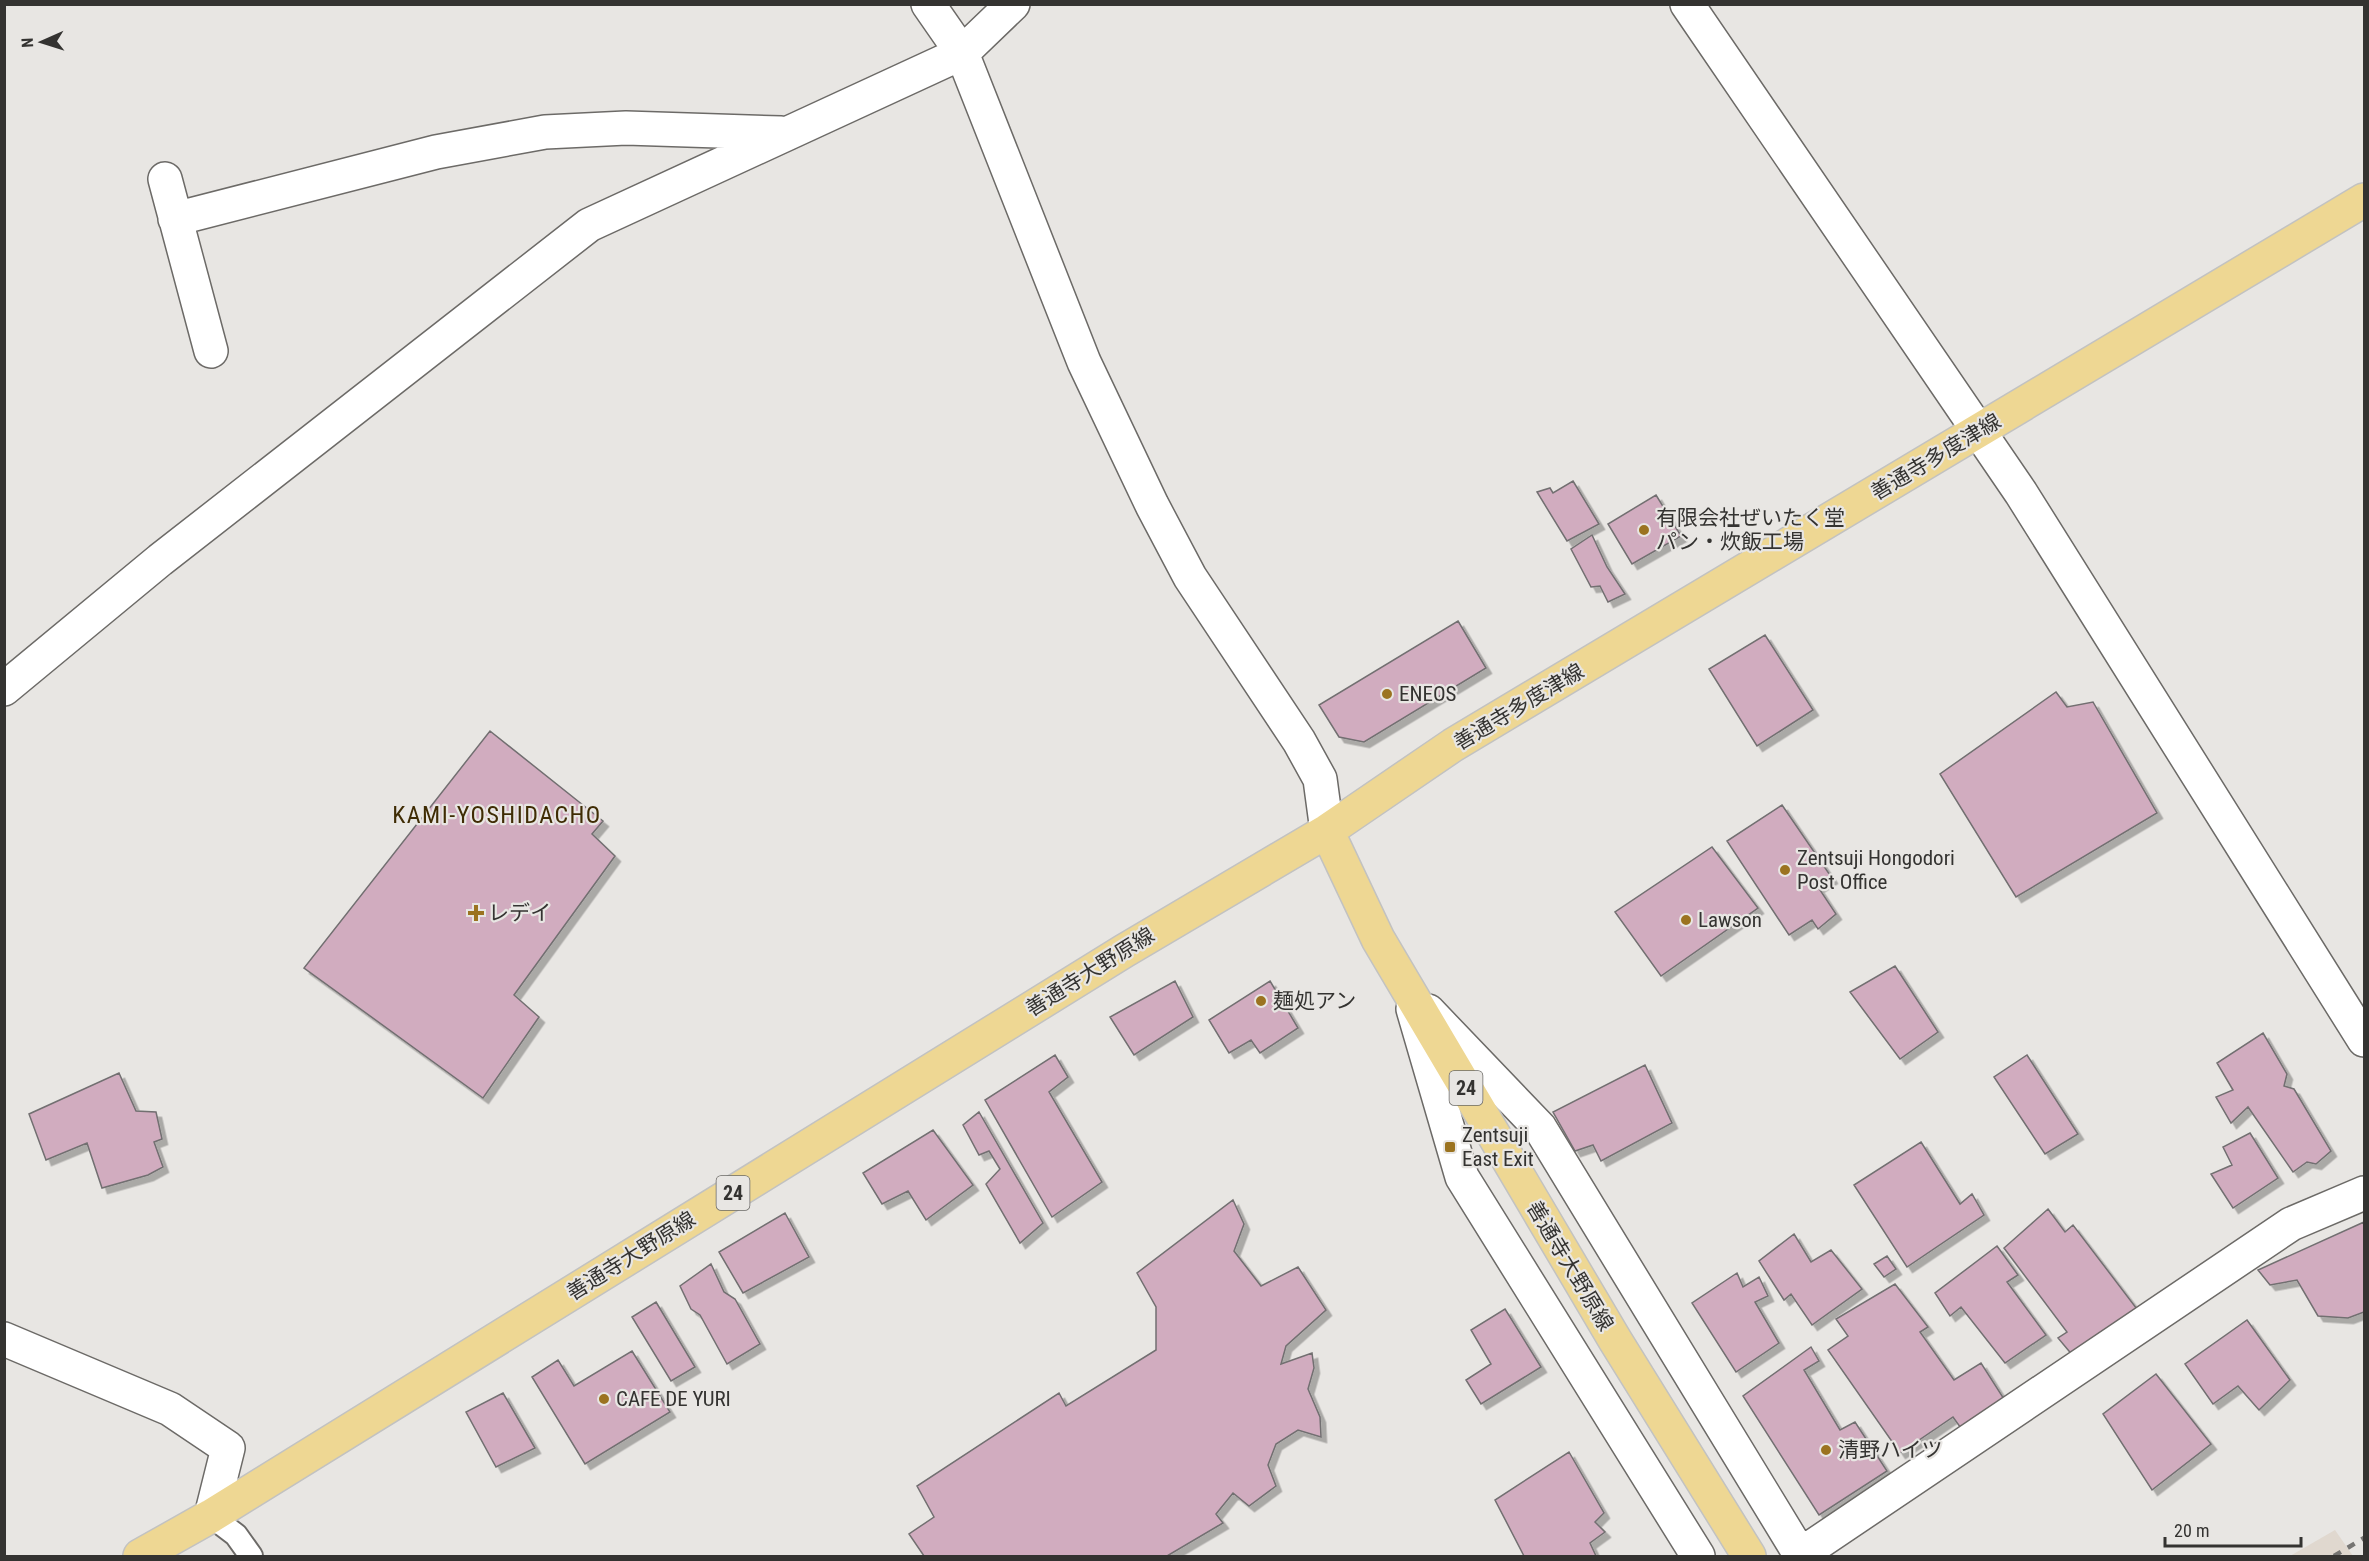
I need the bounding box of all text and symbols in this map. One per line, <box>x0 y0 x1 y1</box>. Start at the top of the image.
north arrow <box>12 12 72 72</box>
text: N <box>18 37 37 48</box>
street label: 善通寺多度津線 <box>1867 409 2005 505</box>
place label: 有限会社ぜいたく堂 パン・炊飯工場 <box>1656 506 1845 554</box>
marker: 有限会社ぜいたく堂 パン・炊飯工場 <box>1637 523 1651 537</box>
street label: 善通寺多度津線 <box>1450 659 1588 755</box>
place label: ENEOS <box>1399 682 1457 706</box>
marker: ENEOS <box>1380 687 1394 701</box>
district label: KAMI-YOSHIDACHO <box>392 801 602 829</box>
place label: Zentsuji Hongodori Post Office <box>1797 846 1955 894</box>
marker: Zentsuji Hongodori Post Office <box>1778 863 1792 877</box>
place label: レデイ <box>488 901 551 925</box>
marker: レデイ <box>469 906 483 920</box>
place label: Lawson <box>1698 908 1762 932</box>
marker: Lawson <box>1679 913 1693 927</box>
street label: 善通寺大野原線 <box>1021 923 1159 1021</box>
place label: 麺処アン <box>1273 989 1356 1013</box>
marker: 麺処アン <box>1254 994 1268 1008</box>
road number: 24 <box>1450 1071 1482 1105</box>
place label: Zentsuji East Exit <box>1462 1123 1534 1171</box>
marker: Zentsuji East Exit <box>1443 1140 1457 1154</box>
road number: 24 <box>716 1176 750 1210</box>
street label: 善通寺大野原線 <box>1522 1197 1618 1335</box>
street label: 善通寺大野原線 <box>562 1207 700 1305</box>
place label: CAFE DE YURI <box>616 1387 731 1411</box>
marker: CAFE DE YURI <box>597 1392 611 1406</box>
place label: 清野ハイツ <box>1838 1438 1943 1462</box>
marker: 清野ハイツ <box>1819 1443 1833 1457</box>
scale bar <box>2165 1510 2302 1548</box>
text: 20 m <box>2174 1520 2209 1541</box>

